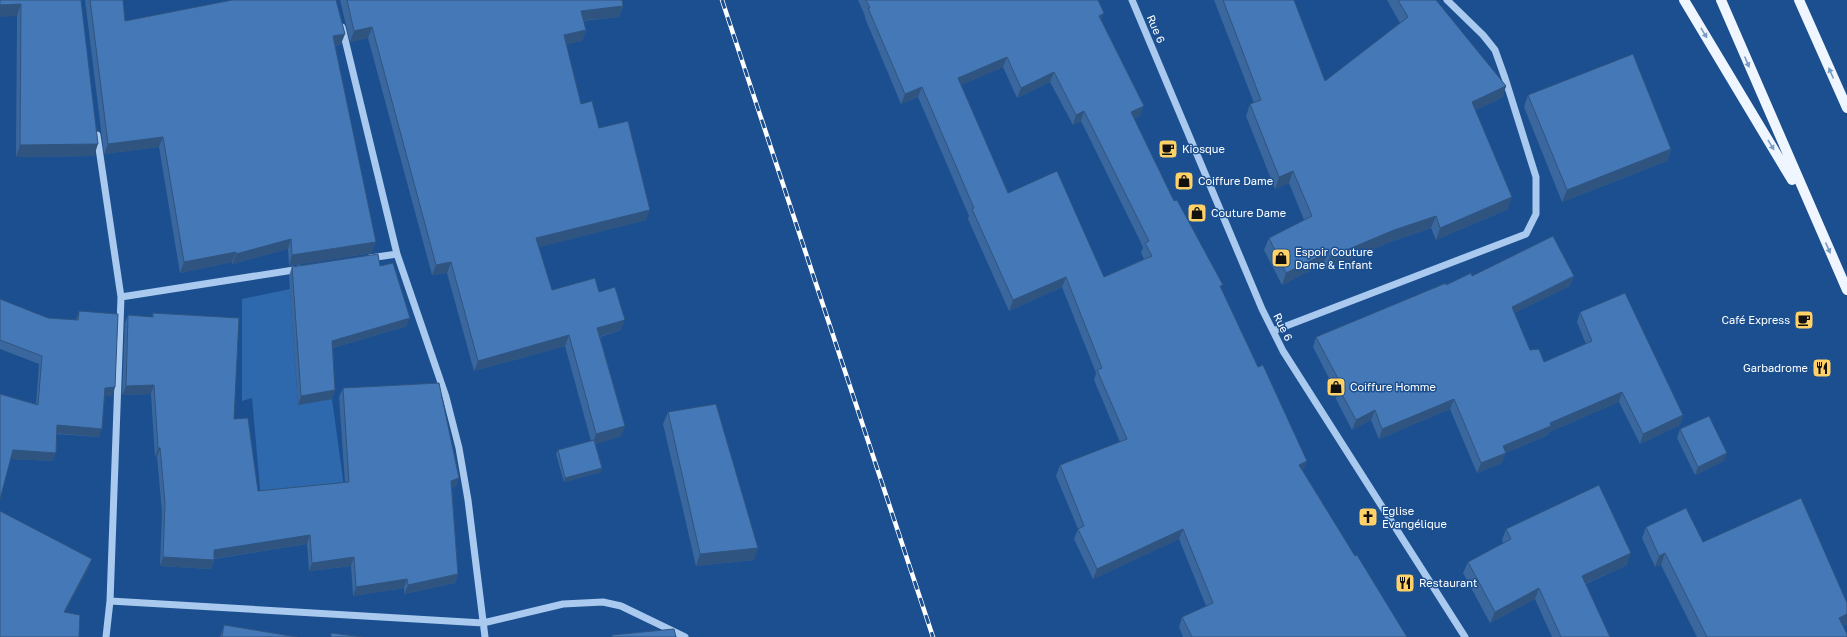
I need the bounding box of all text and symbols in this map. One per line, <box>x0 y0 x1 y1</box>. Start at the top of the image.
street label: Rue 6 <box>1145 13 1168 45</box>
one-way arrow <box>1700 28 1708 38</box>
one-way arrow <box>1744 56 1750 67</box>
one-way arrow <box>1828 67 1834 78</box>
cafe icon: Kiosque <box>1157 138 1179 160</box>
one-way arrow <box>1768 139 1775 151</box>
place label: Kiosque <box>1182 142 1225 155</box>
shop icon: Coiffure Dame <box>1173 170 1195 192</box>
place label: Coiffure Dame <box>1198 174 1273 187</box>
shop icon: Couture Dame <box>1186 202 1208 224</box>
place label: Couture Dame <box>1211 206 1286 219</box>
one-way arrow <box>1825 242 1831 253</box>
place label: Espoir Couture Dame & Enfant <box>1295 245 1373 271</box>
shop icon: Espoir Couture Dame & Enfant <box>1270 247 1292 269</box>
cafe icon: Café Express <box>1793 309 1815 331</box>
street label: Rue 6 <box>1271 311 1296 343</box>
place label: Café Express <box>1722 313 1790 326</box>
restaurant icon: Garbadrome <box>1811 357 1833 379</box>
place label: Garbadrome <box>1743 361 1808 374</box>
shop icon: Coiffure Homme <box>1325 376 1347 398</box>
place label: Coiffure Homme <box>1350 380 1436 393</box>
place label: Eglise Evangélique <box>1382 504 1447 530</box>
church icon: Eglise Evangélique <box>1357 506 1379 528</box>
restaurant icon: Restaurant <box>1394 572 1416 594</box>
place label: Restaurant <box>1419 576 1477 589</box>

